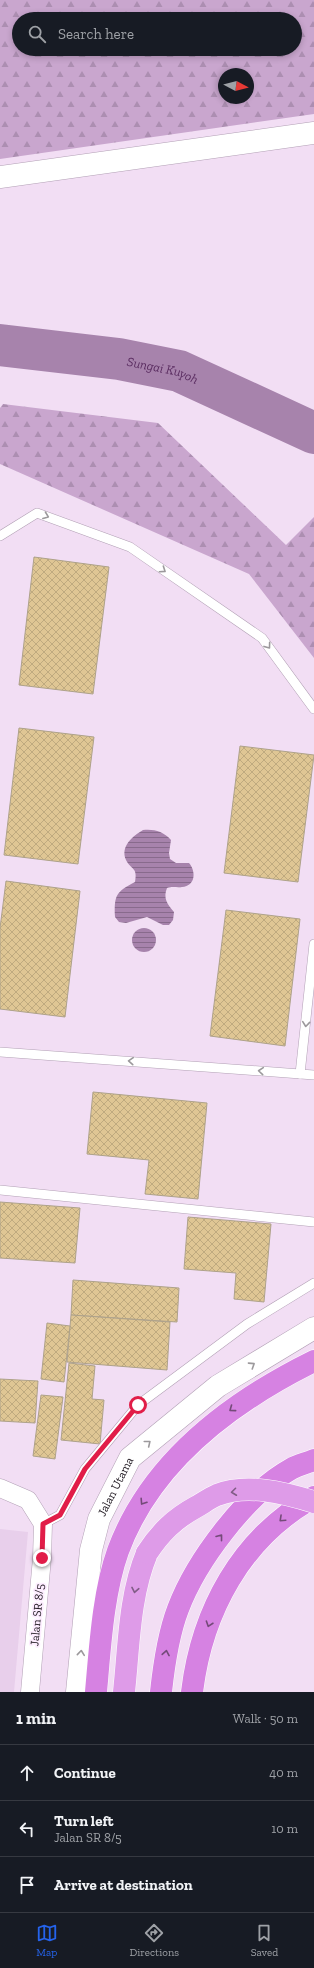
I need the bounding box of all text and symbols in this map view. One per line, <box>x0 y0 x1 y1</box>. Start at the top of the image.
search box <box>12 12 302 56</box>
icon: search <box>26 23 48 45</box>
text: Search here <box>58 25 134 43</box>
north arrow <box>218 68 254 104</box>
water label: Sungai Kuyoh <box>126 353 201 387</box>
one-way arrow <box>42 511 49 519</box>
one-way arrow <box>159 565 166 573</box>
one-way arrow <box>263 641 270 648</box>
one-way arrow <box>302 1021 311 1027</box>
one-way arrow <box>128 1056 135 1065</box>
one-way arrow <box>258 1066 264 1075</box>
one-way arrow <box>248 1362 255 1369</box>
route start <box>129 1396 147 1414</box>
one-way arrow <box>230 1404 237 1411</box>
one-way arrow <box>144 1440 151 1447</box>
street label: Jalan Utama <box>95 1455 136 1519</box>
one-way arrow <box>231 1487 238 1496</box>
one-way arrow <box>140 1498 148 1505</box>
one-way arrow <box>279 1514 287 1522</box>
one-way arrow <box>215 1534 222 1541</box>
route end <box>33 1549 51 1567</box>
street label: Jalan SR 8/5 <box>27 1583 47 1647</box>
one-way arrow <box>132 1587 140 1593</box>
one-way arrow <box>205 1620 213 1627</box>
one-way arrow <box>76 1650 85 1656</box>
one-way arrow <box>161 1650 170 1656</box>
text: 1 min <box>16 1708 56 1728</box>
text: Walk · 50 m <box>233 1711 298 1726</box>
icon: ahead <box>16 1762 38 1784</box>
text: Continue <box>54 1764 116 1782</box>
text: 40 m <box>269 1765 298 1780</box>
text: Turn left <box>54 1812 114 1830</box>
icon: left <box>16 1818 38 1840</box>
text: 10 m <box>271 1821 298 1836</box>
text: Jalan SR 8/5 <box>54 1830 122 1845</box>
icon: arrive <box>16 1874 38 1896</box>
text: Arrive at destination <box>54 1876 193 1894</box>
tab: Map <box>36 1922 58 1959</box>
tab: Directions <box>129 1922 179 1959</box>
tab: Saved <box>251 1922 278 1959</box>

